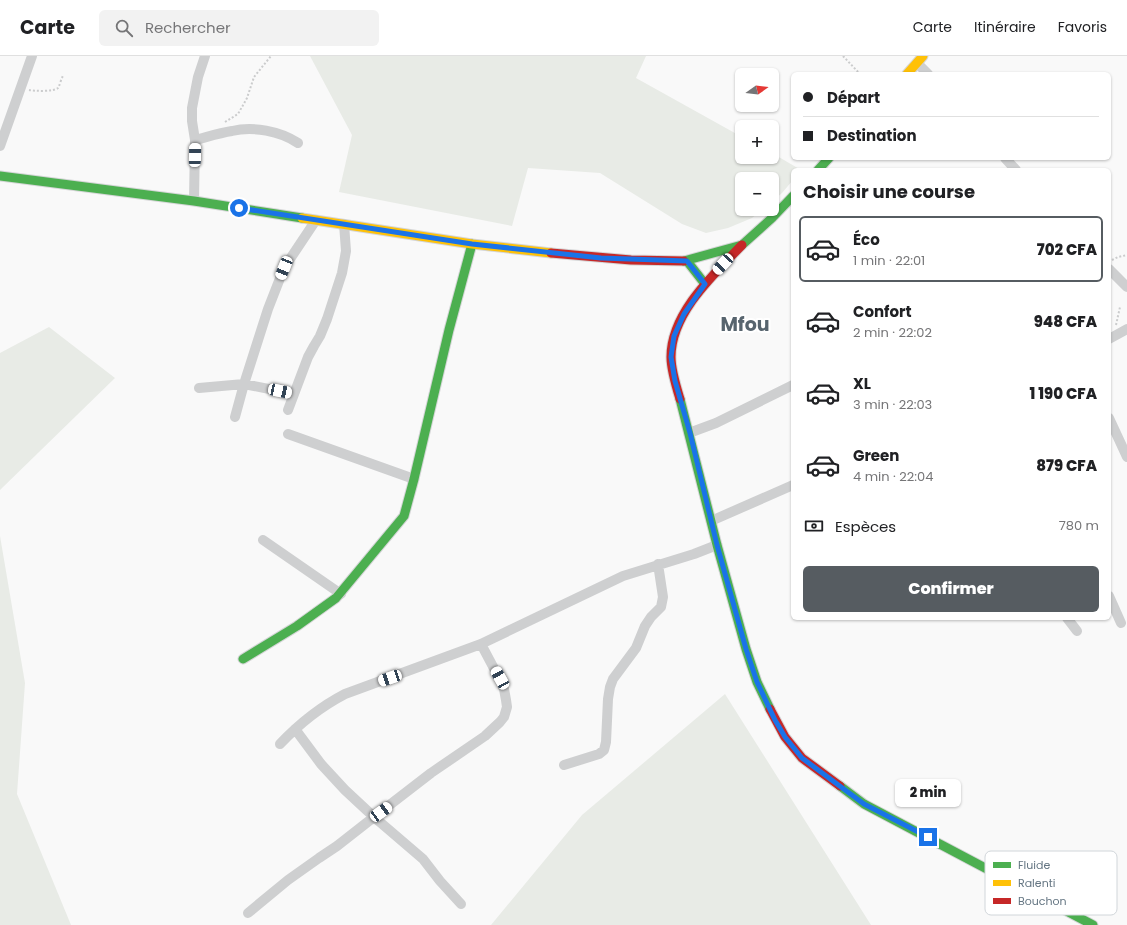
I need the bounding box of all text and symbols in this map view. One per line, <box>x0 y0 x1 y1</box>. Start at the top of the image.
search box <box>99 10 379 46</box>
text: Carte <box>20 14 75 41</box>
icon: search <box>113 17 135 39</box>
text: Rechercher <box>145 17 231 38</box>
text: Carte <box>913 17 952 37</box>
text: Itinéraire <box>974 17 1036 37</box>
text: Favoris <box>1058 17 1107 37</box>
north arrow <box>735 68 779 112</box>
map controls <box>735 68 779 216</box>
text: Départ <box>827 87 880 108</box>
button: + <box>735 120 779 164</box>
text: Destination <box>827 125 917 146</box>
car <box>189 143 201 167</box>
button: − <box>735 172 779 216</box>
text: Choisir une course <box>803 179 975 204</box>
route start <box>230 199 248 217</box>
text: Éco <box>853 229 880 250</box>
icon: car <box>805 231 841 267</box>
text: 702 CFA <box>1037 239 1097 260</box>
car <box>710 251 736 277</box>
text: 1 min · 22:01 <box>853 251 925 270</box>
car <box>274 255 294 281</box>
text: Confort <box>853 301 912 322</box>
icon: car <box>805 303 841 339</box>
district label: Mfou <box>720 311 770 338</box>
text: 948 CFA <box>1034 311 1097 332</box>
text: 2 min · 22:02 <box>853 323 932 342</box>
text: XL <box>853 373 871 394</box>
icon: car <box>805 375 841 411</box>
car <box>267 383 293 399</box>
text: 1 190 CFA <box>1030 383 1097 404</box>
text: 3 min · 22:03 <box>853 395 932 414</box>
text: Green <box>853 445 899 466</box>
icon: car <box>805 447 841 483</box>
text: 879 CFA <box>1036 455 1097 476</box>
text: 4 min · 22:04 <box>853 467 933 486</box>
icon: cash <box>803 515 825 537</box>
text: Espèces <box>835 516 896 537</box>
text: 780 m <box>1059 516 1099 535</box>
button: Confirmer <box>803 566 1099 612</box>
car <box>489 665 511 691</box>
car <box>377 668 403 688</box>
callout: 2 min <box>895 779 961 807</box>
text: 2 min <box>910 783 946 802</box>
car <box>368 800 394 824</box>
route end <box>919 828 937 846</box>
legend <box>985 851 1117 915</box>
text: Fluide <box>1018 857 1050 873</box>
text: Ralenti <box>1018 875 1056 891</box>
text: Bouchon <box>1018 893 1067 909</box>

